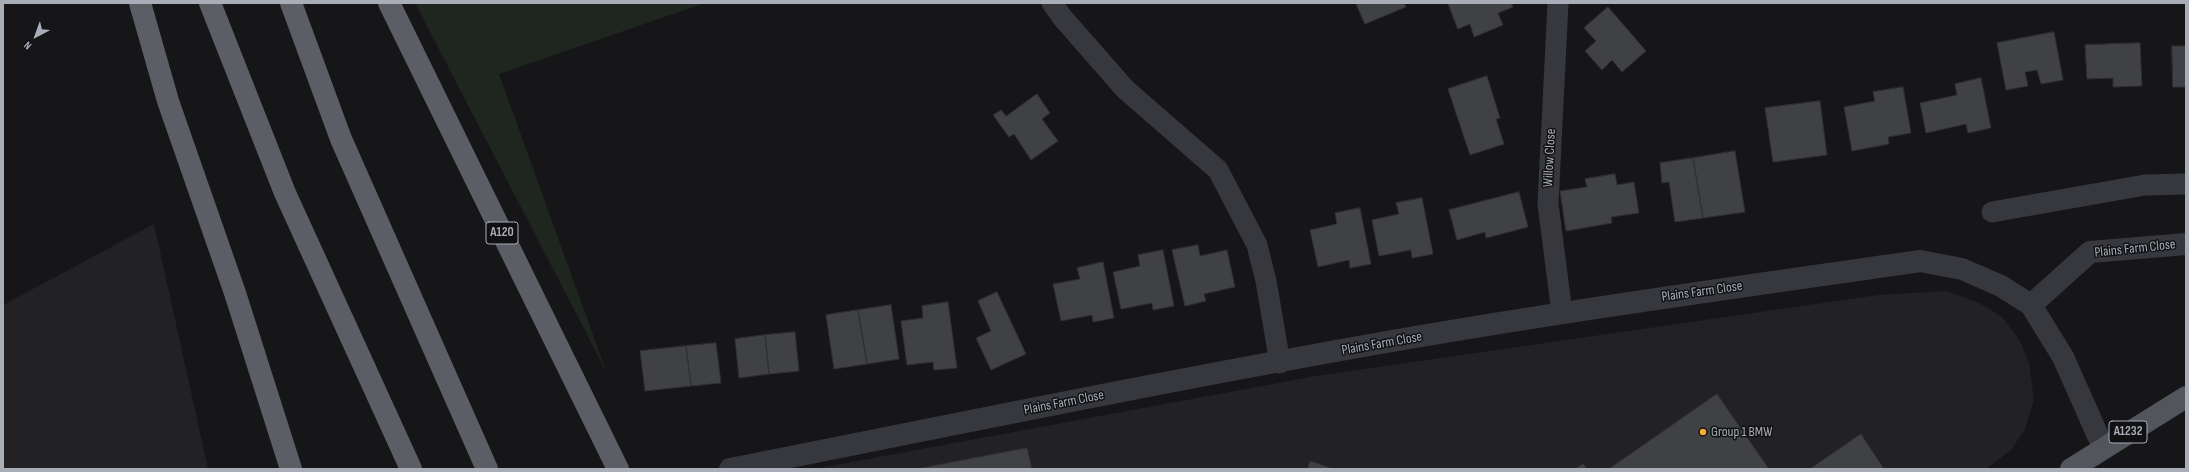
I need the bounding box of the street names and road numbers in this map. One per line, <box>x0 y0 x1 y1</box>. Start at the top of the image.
street label: Willow Close <box>1540 128 1560 188</box>
road number: A120 <box>486 222 518 244</box>
street label: Plains Farm Close <box>2094 236 2176 262</box>
street label: Plains Farm Close <box>1661 278 1743 306</box>
street label: Plains Farm Close <box>1341 329 1423 359</box>
street label: Plains Farm Close <box>1023 387 1105 419</box>
road number: A1232 <box>2109 421 2147 443</box>

